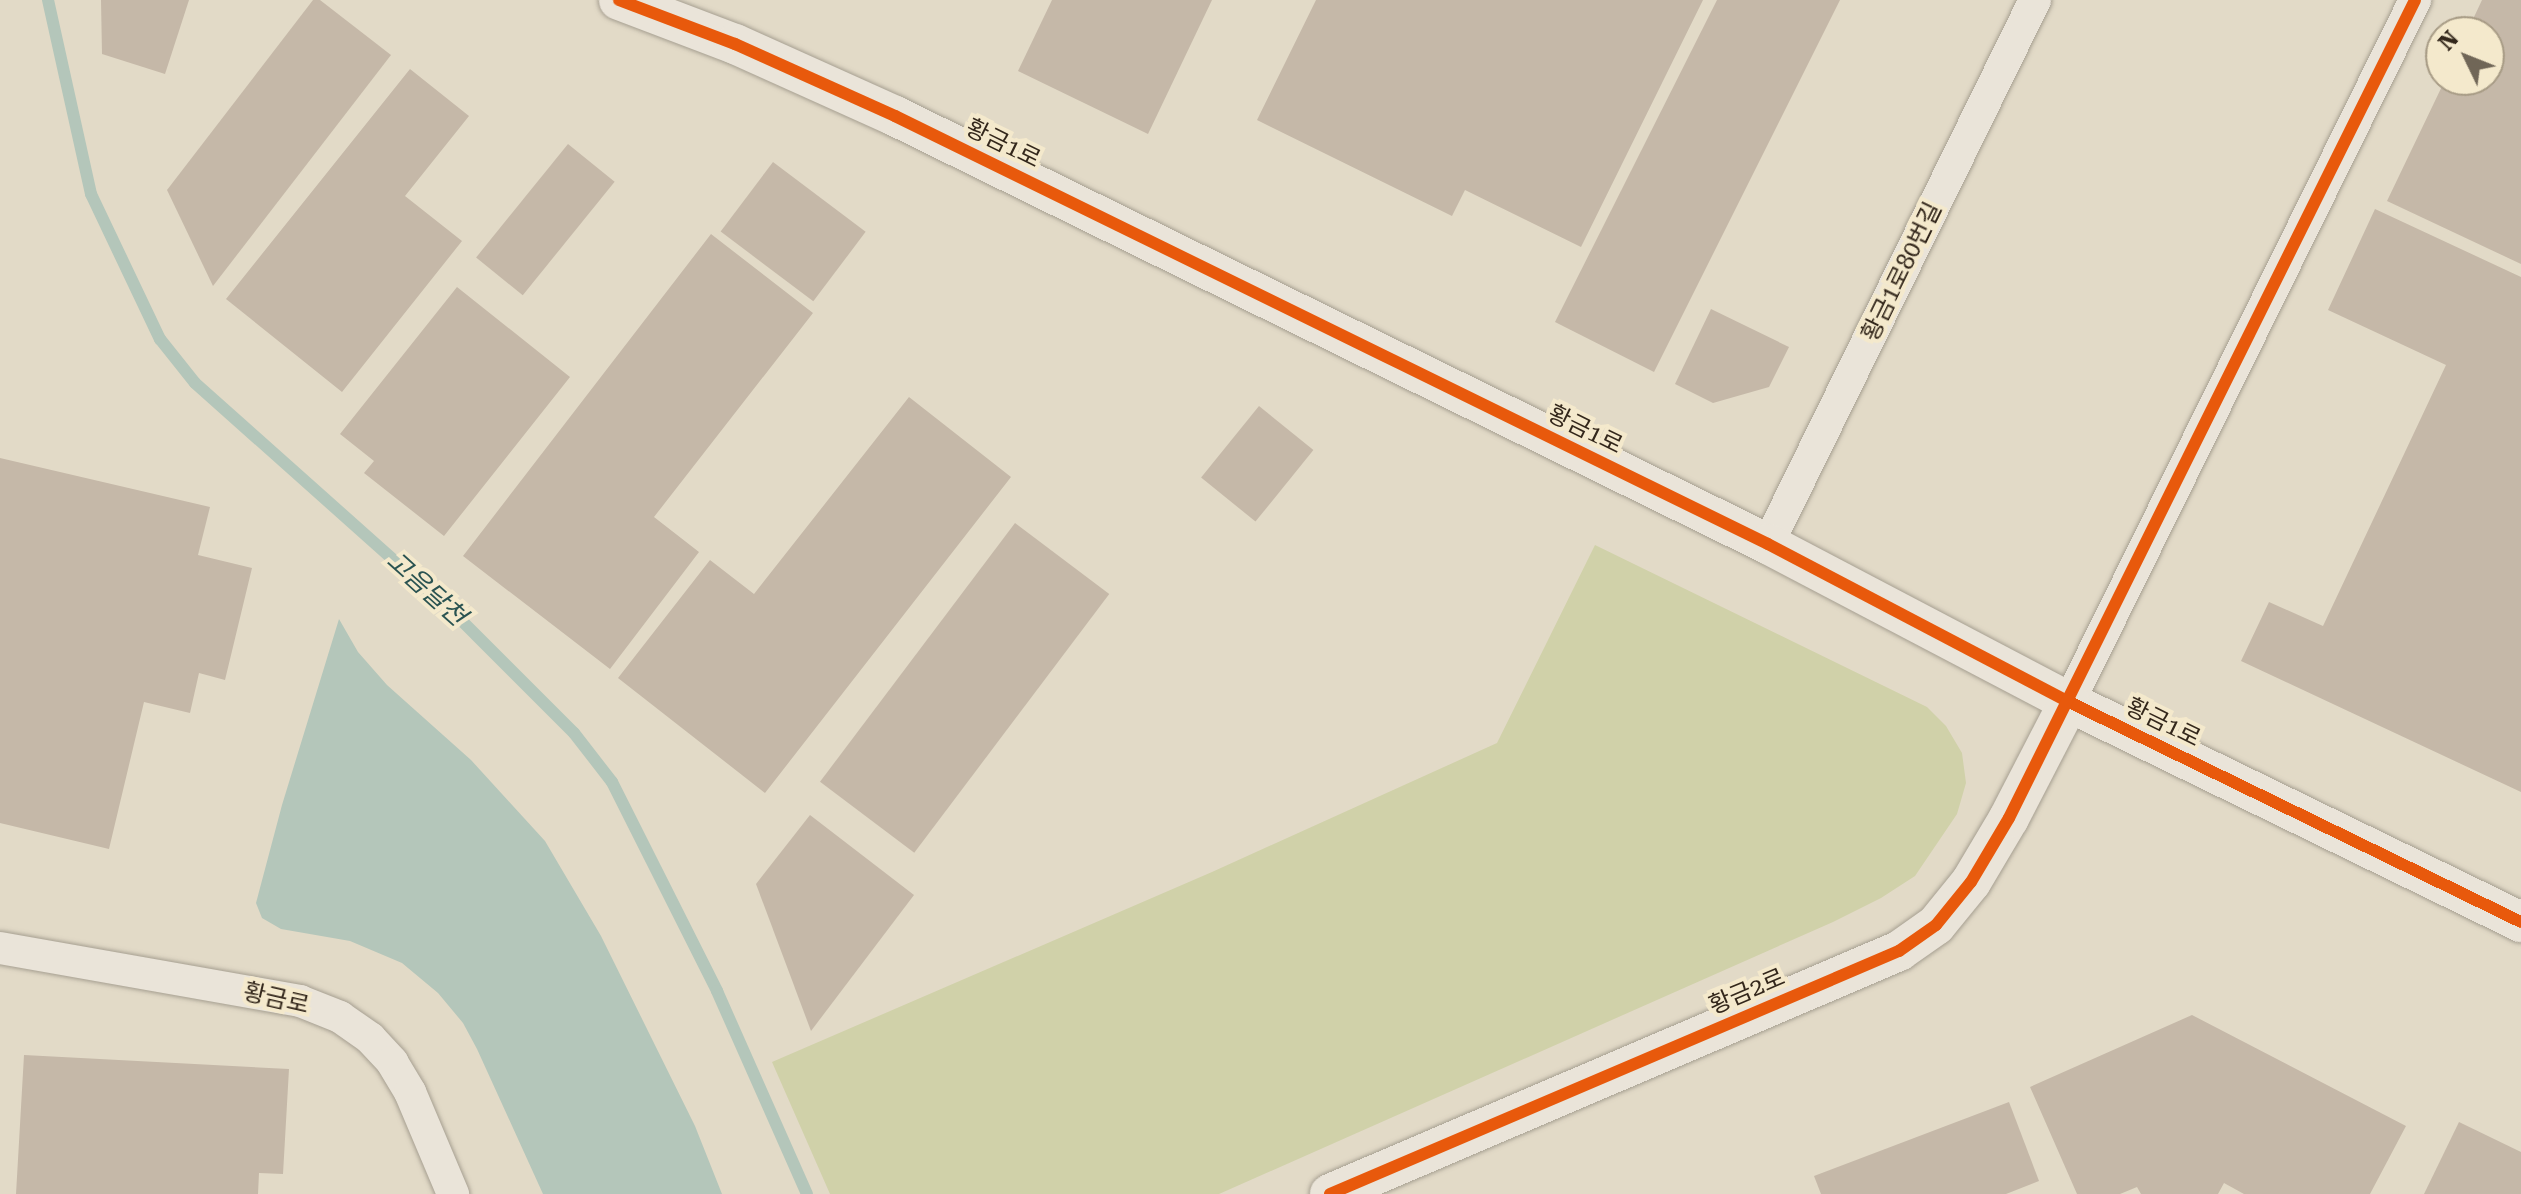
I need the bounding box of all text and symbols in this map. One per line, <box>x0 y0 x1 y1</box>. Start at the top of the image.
north arrow <box>2425 16 2505 96</box>
text: N <box>2434 26 2463 55</box>
street label: 황금1로 <box>961 114 1045 174</box>
street label: 황금1로80번길 <box>1856 198 1948 346</box>
street label: 황금1로 <box>1543 400 1627 460</box>
water label: 고음달천 <box>380 545 472 633</box>
street label: 황금1로 <box>2121 693 2205 753</box>
street label: 황금2로 <box>1705 963 1789 1021</box>
street label: 황금로 <box>240 978 312 1020</box>

